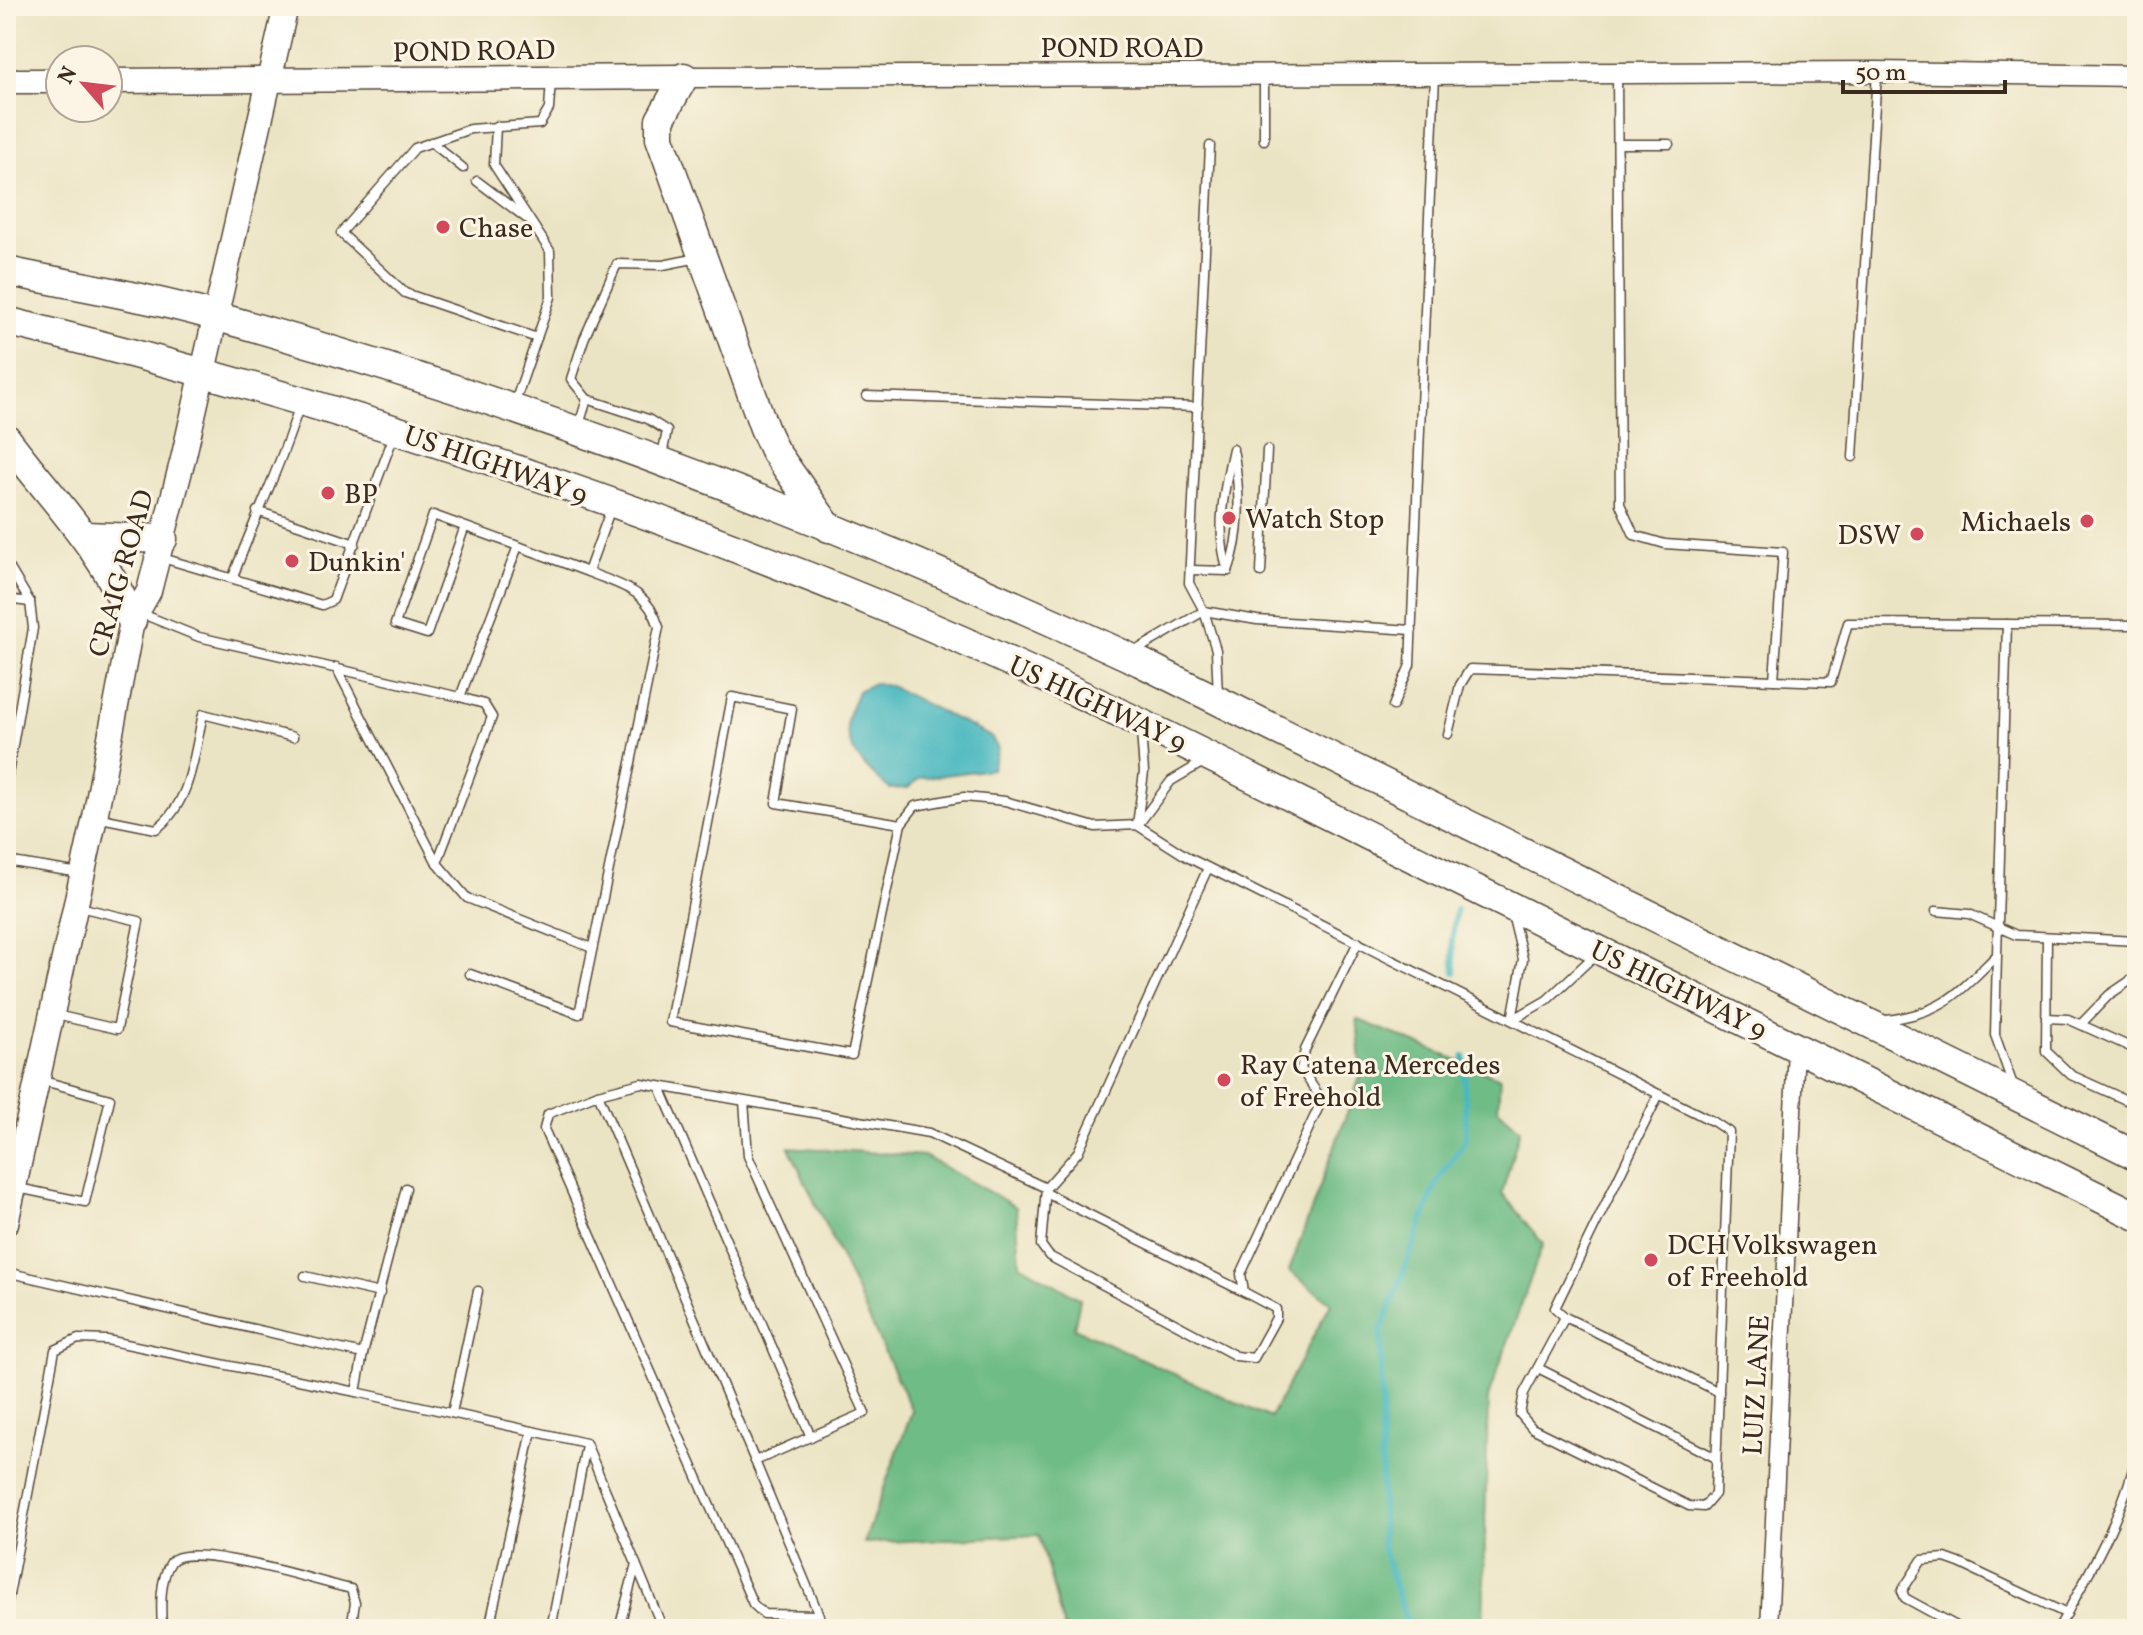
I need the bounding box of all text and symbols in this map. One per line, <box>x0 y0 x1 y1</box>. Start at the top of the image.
street label: POND ROAD <box>1041 30 1203 69</box>
street label: POND ROAD <box>392 32 556 73</box>
north arrow <box>44 44 124 124</box>
scale bar <box>1843 44 2005 94</box>
text: 50 m <box>1855 57 1907 91</box>
text: N <box>51 61 86 90</box>
place label: Chase <box>459 210 533 249</box>
marker: Chase <box>434 218 452 236</box>
street label: US HIGHWAY 9 <box>398 417 592 516</box>
place label: BP <box>344 476 378 515</box>
marker: BP <box>319 484 337 502</box>
street label: CRAIG ROAD <box>80 485 165 662</box>
place label: Watch Stop <box>1245 501 1384 540</box>
place label: Michaels <box>1960 504 2071 543</box>
marker: Watch Stop <box>1220 509 1238 527</box>
marker: Michaels <box>2078 512 2096 530</box>
place label: DSW <box>1838 517 1901 556</box>
marker: DSW <box>1908 525 1926 543</box>
place label: Dunkin' <box>308 544 406 583</box>
marker: Dunkin' <box>283 552 301 570</box>
street label: US HIGHWAY 9 <box>1002 647 1192 764</box>
street label: US HIGHWAY 9 <box>1583 932 1773 1051</box>
place label: Ray Catena Mercedes of Freehold <box>1240 1047 1500 1118</box>
marker: Ray Catena Mercedes of Freehold <box>1215 1071 1233 1089</box>
place label: DCH Volkswagen of Freehold <box>1667 1227 1878 1298</box>
marker: DCH Volkswagen of Freehold <box>1642 1251 1660 1269</box>
street label: LUIZ LANE <box>1734 1314 1781 1456</box>

